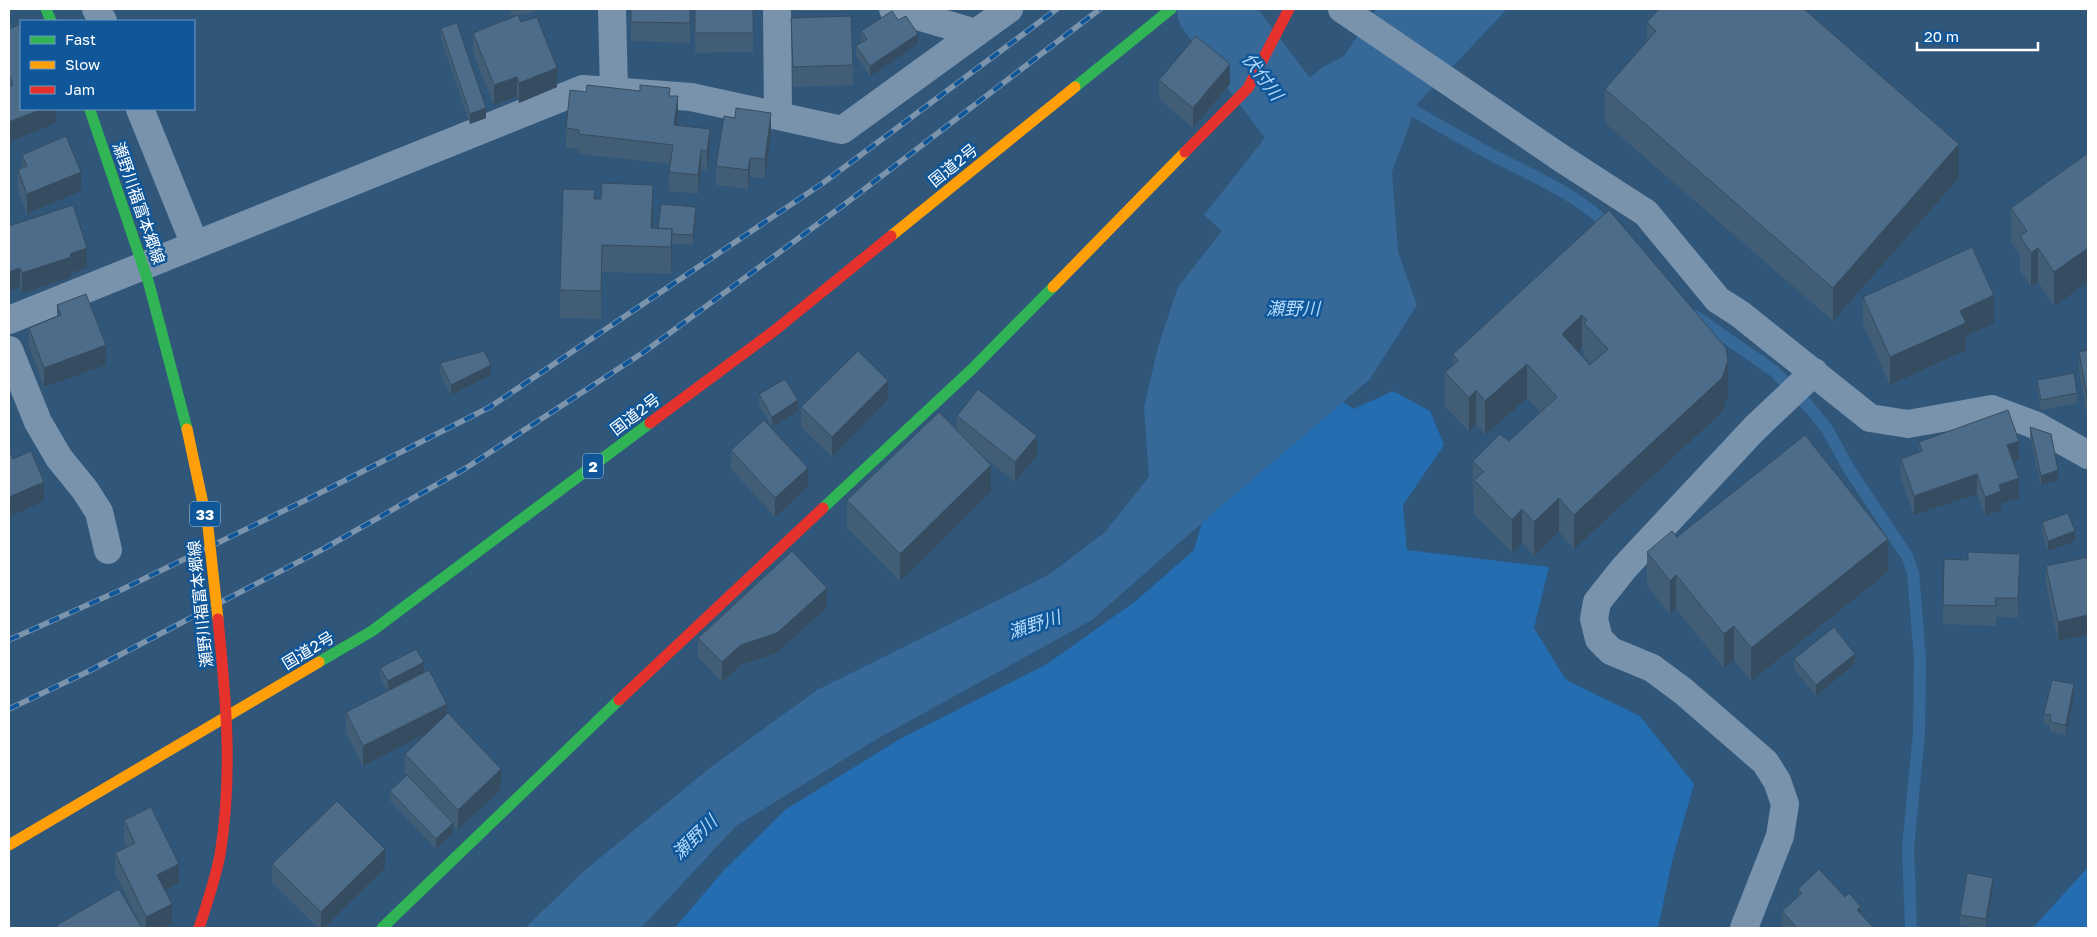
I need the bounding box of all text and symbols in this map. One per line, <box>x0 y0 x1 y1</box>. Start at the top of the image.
legend <box>20 20 195 110</box>
scale bar <box>1917 20 2038 52</box>
text: 20 m <box>1924 27 1959 45</box>
text: Fast <box>65 30 96 48</box>
water label: 伏付川 <box>1238 48 1289 106</box>
text: Slow <box>65 55 100 73</box>
text: Jam <box>65 80 95 98</box>
street label: 瀬野川福富本郷線 <box>109 139 169 267</box>
street label: 国道2号 <box>924 139 982 191</box>
water label: 瀬野川 <box>1266 297 1322 319</box>
street label: 国道2号 <box>606 389 664 439</box>
road number: 2 <box>583 454 603 478</box>
road number: 33 <box>190 502 220 526</box>
street label: 瀬野川福富本郷線 <box>183 539 217 669</box>
water label: 瀬野川 <box>1005 605 1065 643</box>
street label: 国道2号 <box>278 627 338 673</box>
water label: 瀬野川 <box>667 809 723 864</box>

